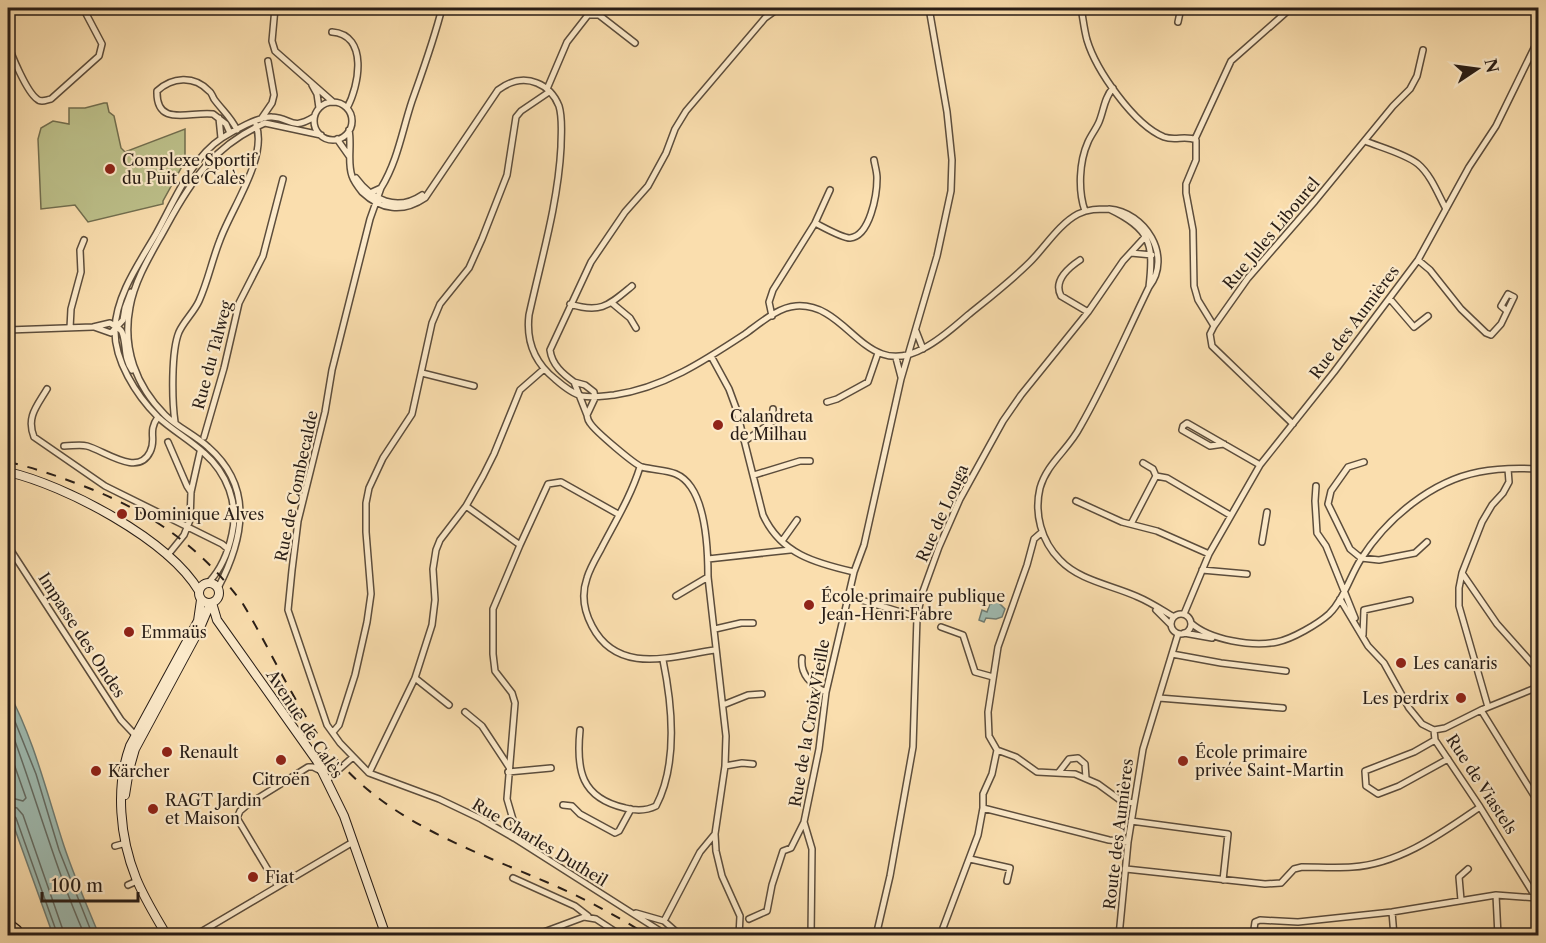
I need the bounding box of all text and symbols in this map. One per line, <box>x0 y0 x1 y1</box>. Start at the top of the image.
north arrow <box>1447 39 1507 99</box>
text: N <box>1480 57 1503 75</box>
place label: Complexe Sportif du Puit de Calès <box>122 150 259 188</box>
marker: Complexe Sportif du Puit de Calès <box>103 162 117 176</box>
street label: Rue Jules Libourel <box>1218 173 1324 293</box>
street label: Rue des Aumières <box>1305 261 1403 383</box>
street label: Rue du Talweg <box>188 298 236 412</box>
place label: Calandreta de Milhau <box>730 406 814 444</box>
street label: Rue de Combecalde <box>270 409 322 563</box>
marker: Calandreta de Milhau <box>711 418 725 432</box>
street label: Rue de Louga <box>912 461 973 565</box>
place label: Dominique Alves <box>134 504 264 524</box>
marker: Dominique Alves <box>115 507 129 521</box>
street label: Impasse des Ondes <box>34 569 130 701</box>
place label: École primaire publique Jean-Henri Fabre <box>818 586 1005 624</box>
marker: École primaire publique Jean-Henri Fabre <box>802 598 816 612</box>
place label: Emmaüs <box>141 622 207 642</box>
marker: Emmaüs <box>122 625 136 639</box>
street label: Rue de la Croix Vieille <box>784 638 834 808</box>
place label: Les canaris <box>1413 653 1498 673</box>
marker: Les canaris <box>1394 656 1408 670</box>
street label: Avenue de Calès <box>262 665 348 782</box>
place label: Les perdrix <box>1362 688 1450 708</box>
marker: Les perdrix <box>1454 691 1468 705</box>
street label: Rue de Viastels <box>1442 730 1522 838</box>
place label: Renault <box>179 742 239 762</box>
place label: École primaire privée Saint-Martin <box>1195 742 1344 780</box>
marker: Renault <box>160 745 174 759</box>
marker: Citroën <box>274 753 288 767</box>
marker: École primaire privée Saint-Martin <box>1176 754 1190 768</box>
street label: Route des Aumières <box>1099 757 1137 911</box>
place label: Kärcher <box>108 761 170 781</box>
marker: Kärcher <box>89 764 103 778</box>
place label: Citroën <box>252 769 310 789</box>
place label: RAGT Jardin et Maison <box>165 790 262 828</box>
street label: Rue Charles Dutheil <box>469 794 612 890</box>
marker: RAGT Jardin et Maison <box>146 802 160 816</box>
scale bar <box>42 865 138 903</box>
place label: Fiat <box>265 867 295 887</box>
marker: Fiat <box>246 870 260 884</box>
text: 100 m <box>51 875 103 897</box>

